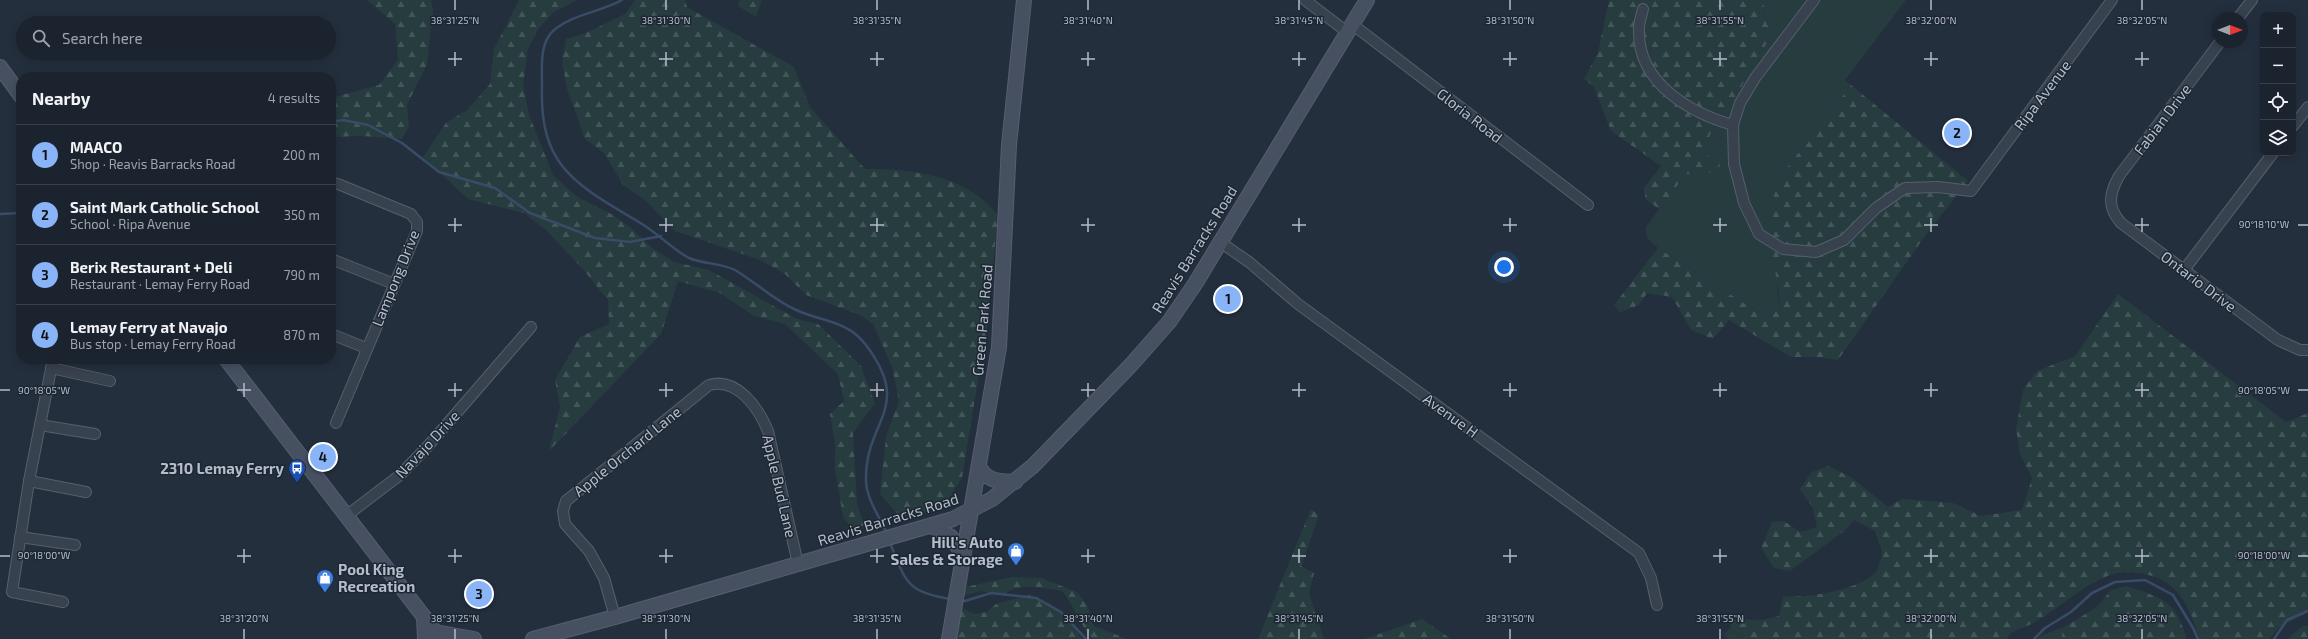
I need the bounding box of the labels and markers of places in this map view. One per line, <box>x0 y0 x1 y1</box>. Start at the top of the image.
pin: 2 <box>1944 118 1970 148</box>
pin: 1 <box>1215 284 1241 314</box>
pin: 4 <box>310 442 336 472</box>
bus stop icon: 2310 Lemay Ferry <box>287 458 307 483</box>
place label: 2310 Lemay Ferry <box>160 459 285 478</box>
place label: Hill's Auto Sales & Storage <box>891 533 1003 568</box>
shop icon: Hill's Auto Sales & Storage <box>1006 541 1026 566</box>
place label: Pool King Recreation <box>338 560 415 595</box>
shop icon: Pool King Recreation <box>315 568 335 593</box>
pin: 3 <box>466 579 492 609</box>

